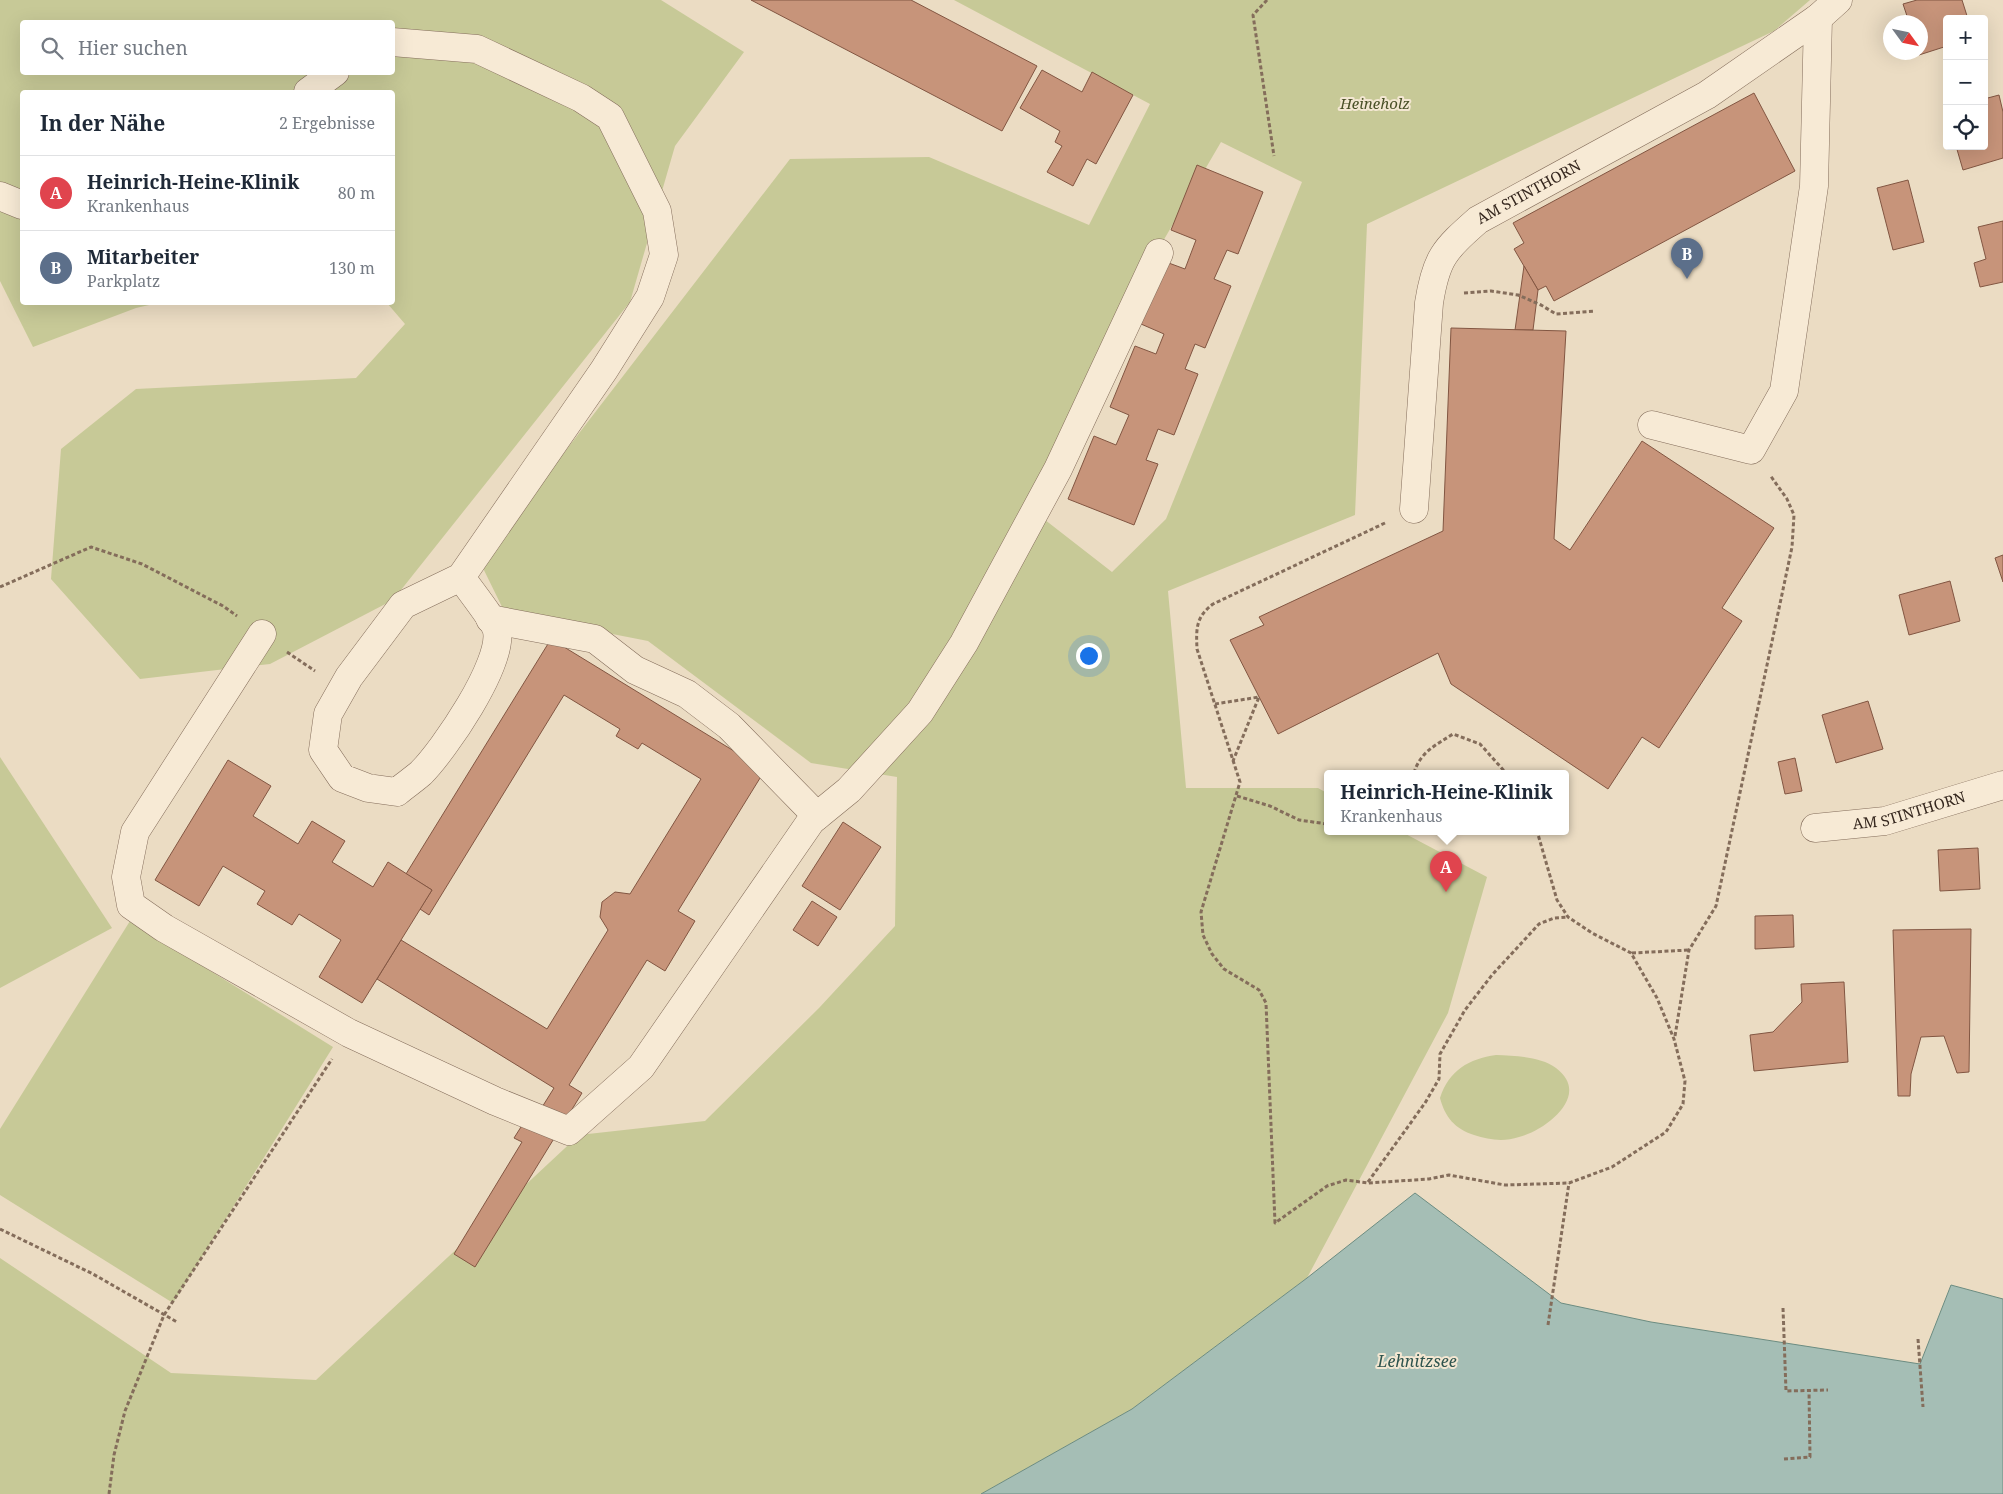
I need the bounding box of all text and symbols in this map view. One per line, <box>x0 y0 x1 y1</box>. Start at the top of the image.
north arrow <box>1883 15 1928 60</box>
map controls <box>1943 15 1988 150</box>
button: + <box>1943 15 1988 60</box>
search box <box>20 20 395 75</box>
icon: search <box>38 34 66 62</box>
text: Hier suchen <box>78 35 188 61</box>
button: − <box>1943 60 1988 105</box>
park label: Heineholz <box>1339 93 1410 113</box>
button: locate <box>1943 105 1988 150</box>
text: In der Nähe <box>40 109 165 137</box>
text: 2 Ergebnisse <box>279 112 375 134</box>
street label: AM STINTHORN <box>1473 155 1585 228</box>
text: Heinrich-Heine-Klinik <box>87 169 299 195</box>
text: A <box>50 182 62 204</box>
text: 80 m <box>338 182 375 204</box>
text: Krankenhaus <box>87 195 189 217</box>
pin: B <box>1671 238 1703 279</box>
text: Mitarbeiter <box>87 244 199 270</box>
text: B <box>51 257 61 279</box>
text: 130 m <box>329 257 375 279</box>
text: Parkplatz <box>87 270 160 292</box>
your location <box>1076 643 1102 669</box>
popup <box>1324 770 1569 835</box>
text: Heinrich-Heine-Klinik <box>1340 779 1553 805</box>
street label: AM STINTHORN <box>1852 786 1968 833</box>
text: Krankenhaus <box>1340 805 1443 827</box>
pin: A <box>1430 851 1462 892</box>
water label: Lehnitzsee <box>1376 1350 1457 1372</box>

